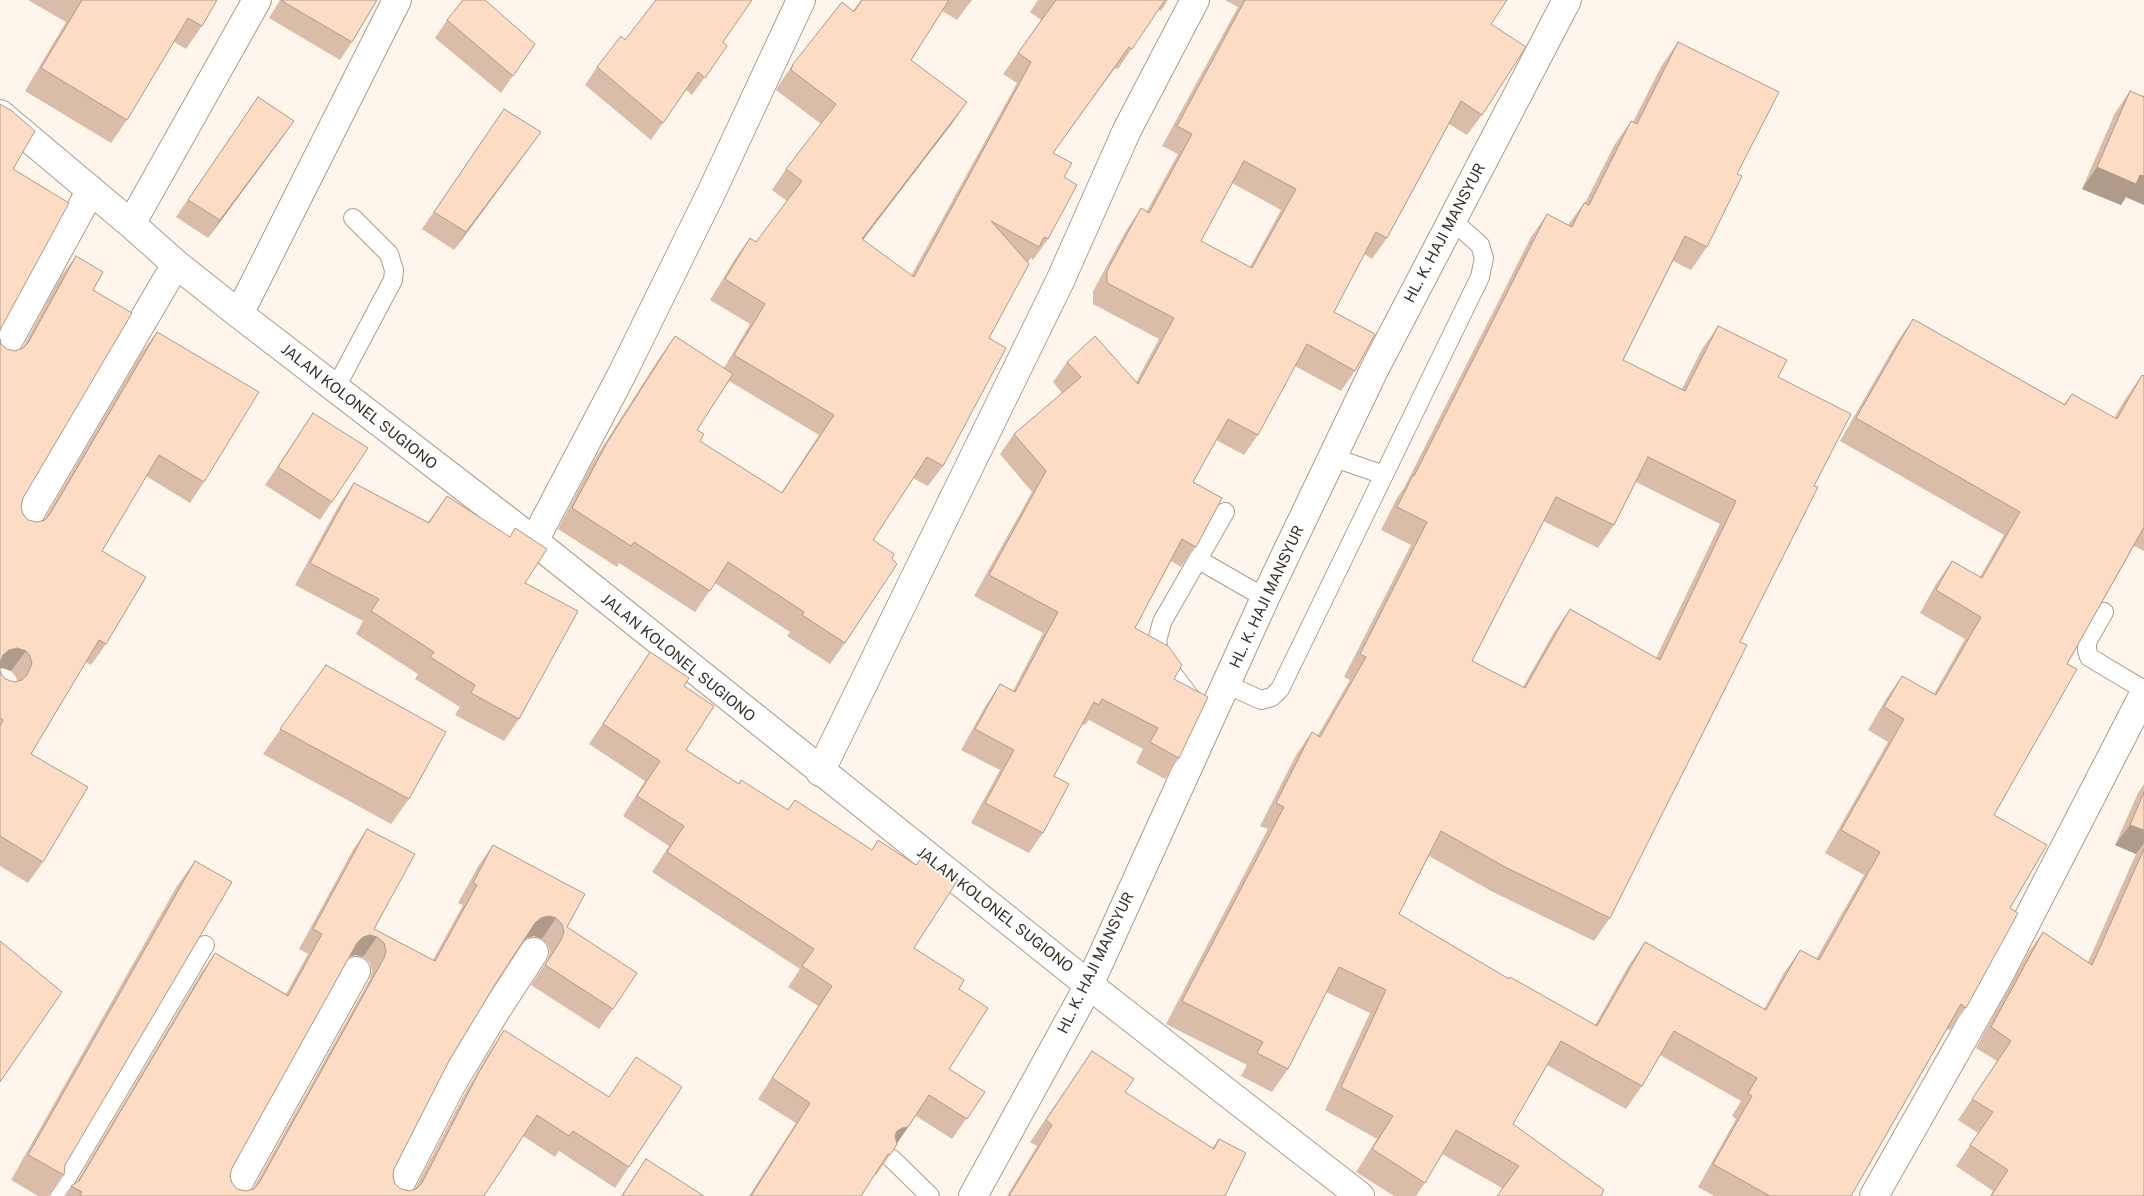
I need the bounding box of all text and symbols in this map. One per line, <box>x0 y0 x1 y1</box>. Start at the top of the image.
street label: HL. K. HAJI MANSYUR <box>1401 160 1489 306</box>
street label: JALAN KOLONEL SUGIONO <box>277 340 441 474</box>
street label: HL. K. HAJI MANSYUR <box>1226 523 1308 671</box>
street label: JALAN KOLONEL SUGIONO <box>597 590 759 726</box>
street label: JALAN KOLONEL SUGIONO <box>913 843 1077 977</box>
street label: HL. K. HAJI MANSYUR <box>1054 889 1138 1037</box>

